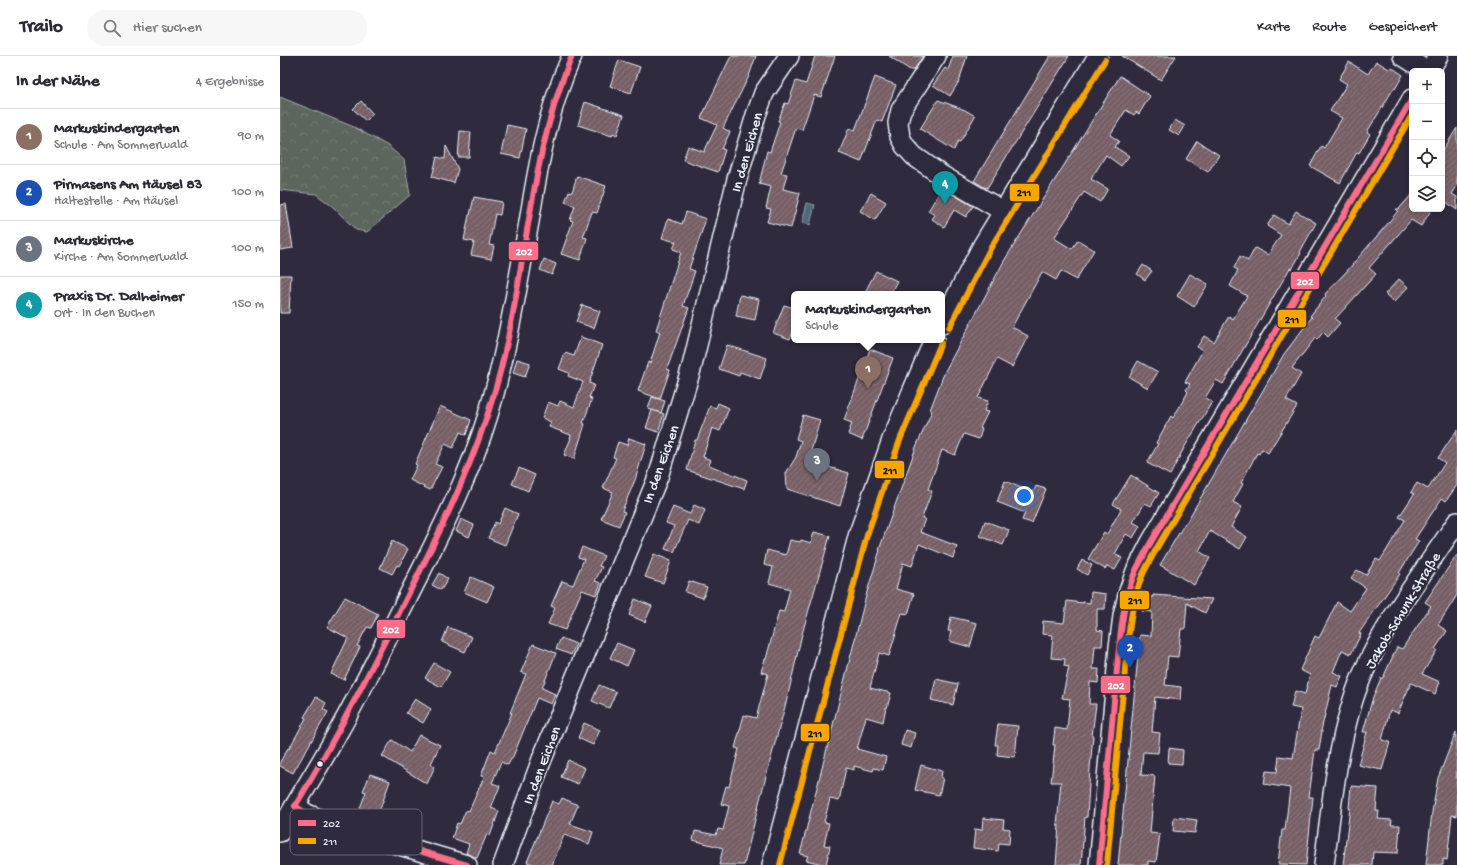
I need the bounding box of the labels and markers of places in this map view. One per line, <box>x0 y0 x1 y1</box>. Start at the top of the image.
pin: 4 <box>932 171 958 204</box>
pin: 1 <box>855 356 881 389</box>
pin: 3 <box>804 448 830 481</box>
pin: 2 <box>1117 635 1143 668</box>
unlabelled marker <box>315 759 325 769</box>

